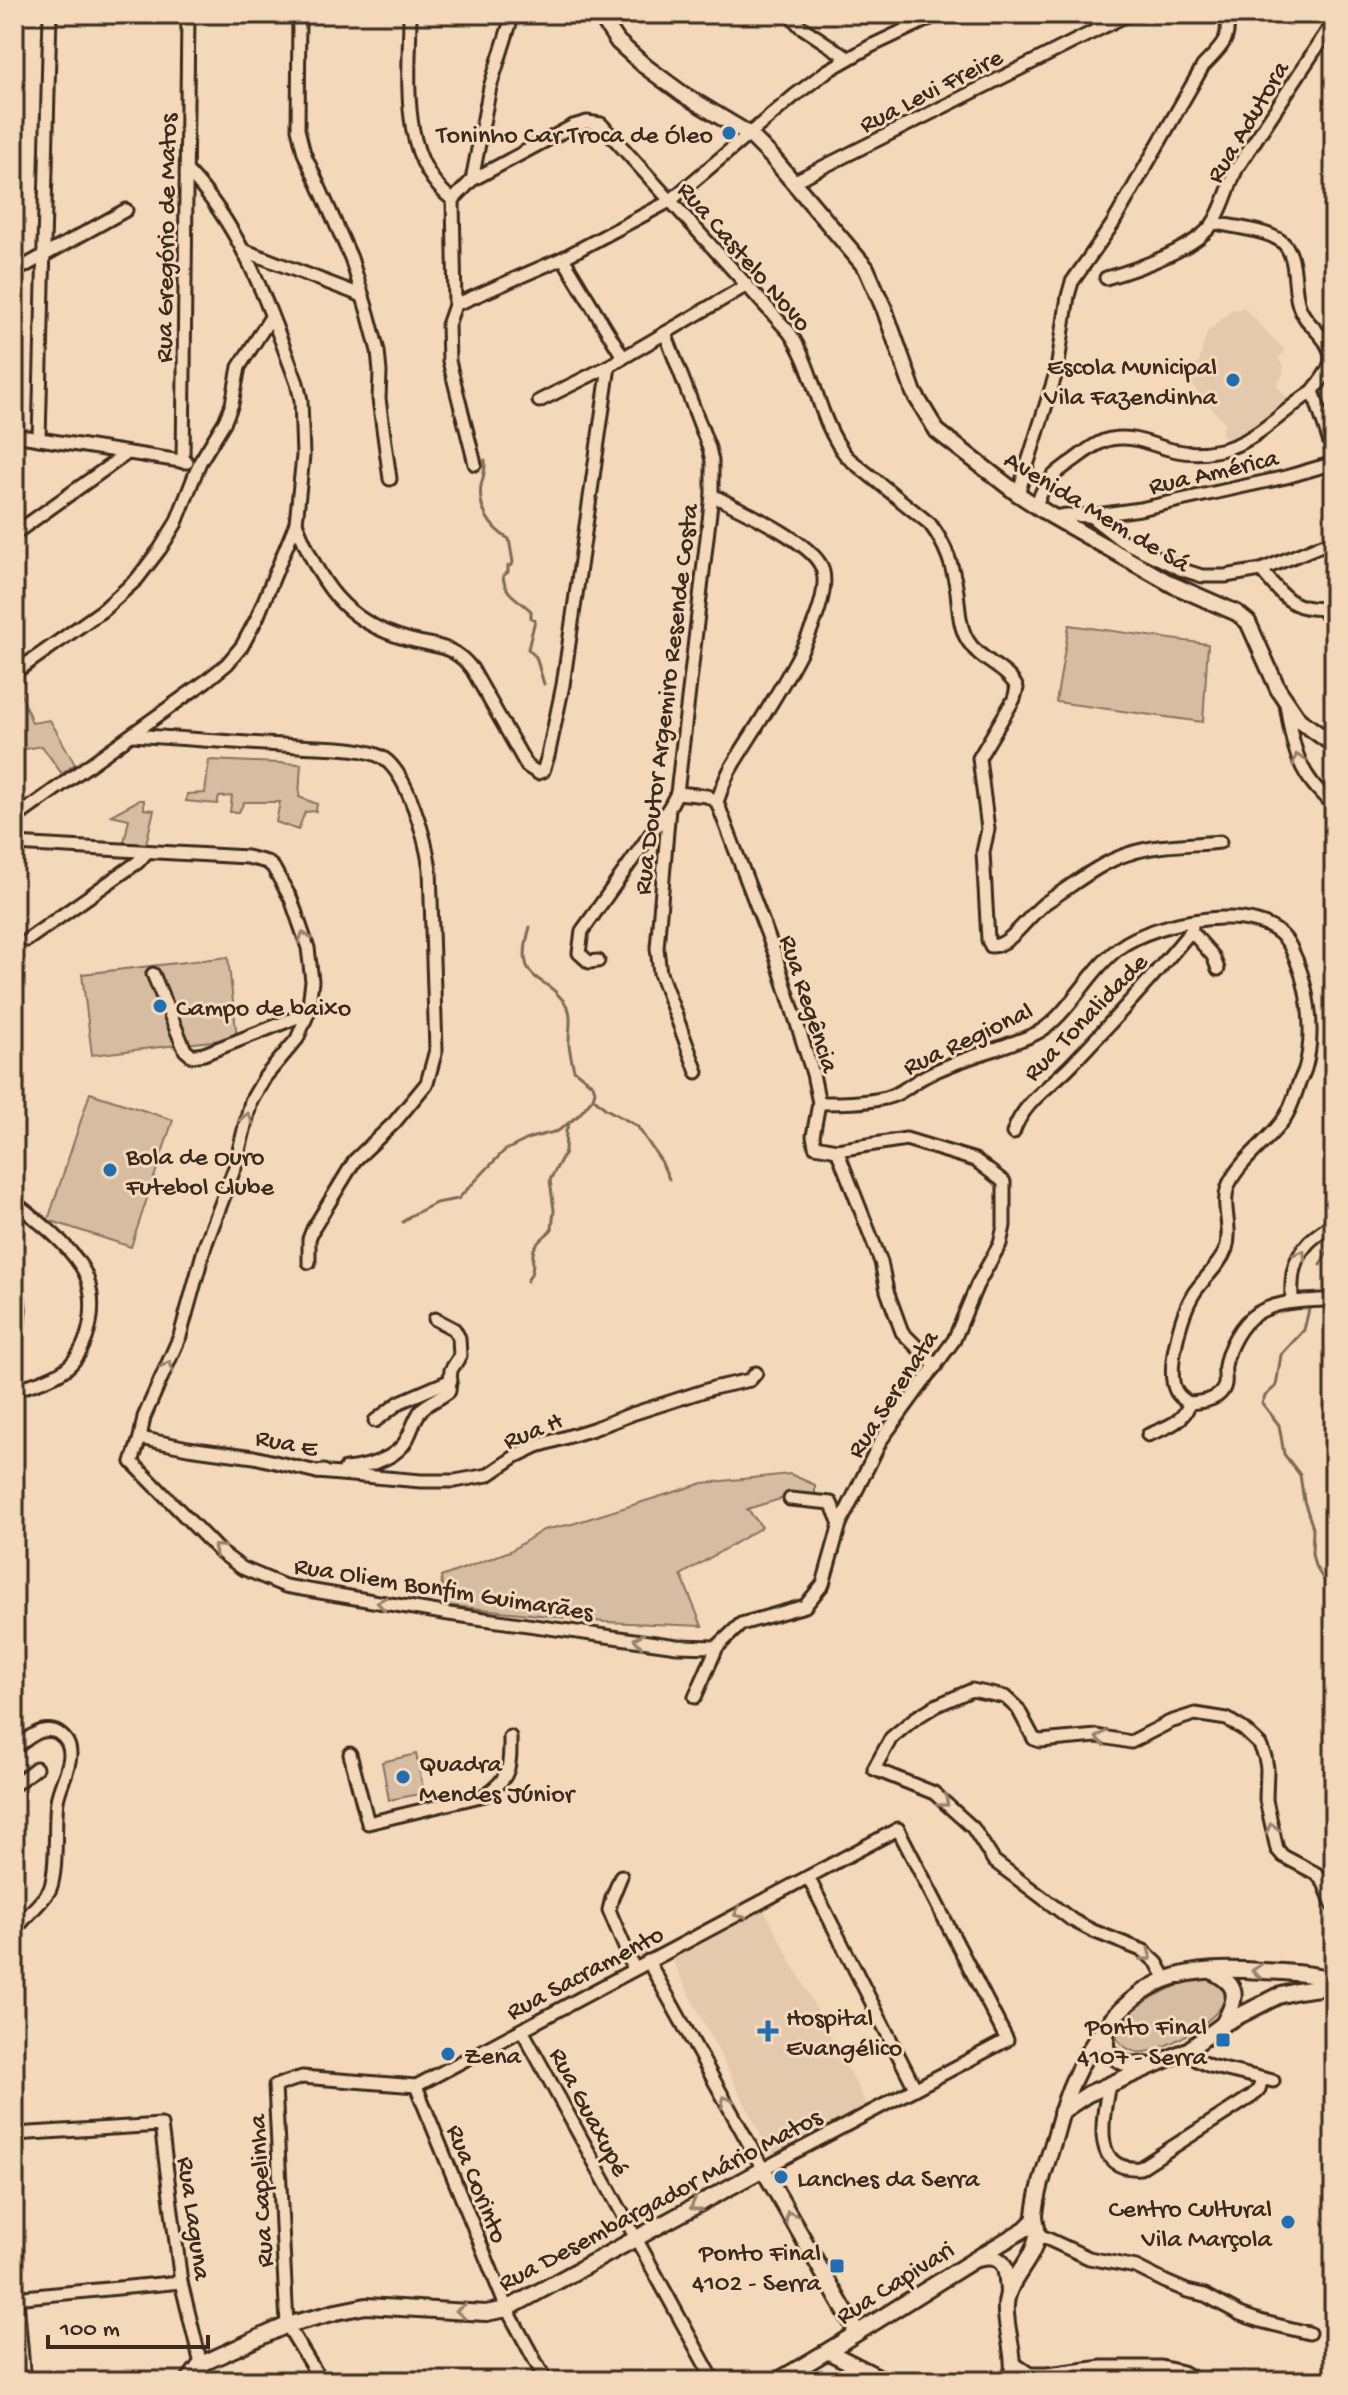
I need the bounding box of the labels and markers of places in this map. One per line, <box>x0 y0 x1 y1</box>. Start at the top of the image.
place label: Toninho Car Troca de Óleo <box>434 122 713 153</box>
marker: Toninho Car Troca de Óleo <box>720 124 738 142</box>
place label: Escola Municipal Vila Fazendinha <box>1043 354 1219 415</box>
marker: Escola Municipal Vila Fazendinha <box>1224 371 1242 389</box>
place label: Campo de baixo <box>176 995 351 1026</box>
marker: Campo de baixo <box>151 997 169 1015</box>
place label: Bola de Ouro Futebol Clube <box>125 1144 274 1205</box>
marker: Bola de Ouro Futebol Clube <box>101 1161 119 1179</box>
place label: Quadra Mendes Júnior <box>419 1751 577 1812</box>
marker: Quadra Mendes Júnior <box>394 1768 412 1786</box>
place label: Hospital Evangélico <box>786 2005 902 2066</box>
place label: Ponto Final 4107 - Serra <box>1077 2014 1209 2075</box>
marker: Hospital Evangélico <box>757 2020 779 2042</box>
marker: Ponto Final 4107 - Serra <box>1214 2031 1232 2049</box>
place label: Zena <box>464 2043 523 2074</box>
marker: Zena <box>439 2045 457 2063</box>
place label: Lanches da Serra <box>797 2166 981 2197</box>
marker: Lanches da Serra <box>772 2168 790 2186</box>
place label: Centro Cultural Vila Marçola <box>1108 2196 1274 2257</box>
marker: Centro Cultural Vila Marçola <box>1279 2213 1297 2231</box>
place label: Ponto Final 4102 - Serra <box>692 2240 823 2301</box>
marker: Ponto Final 4102 - Serra <box>828 2257 846 2275</box>

